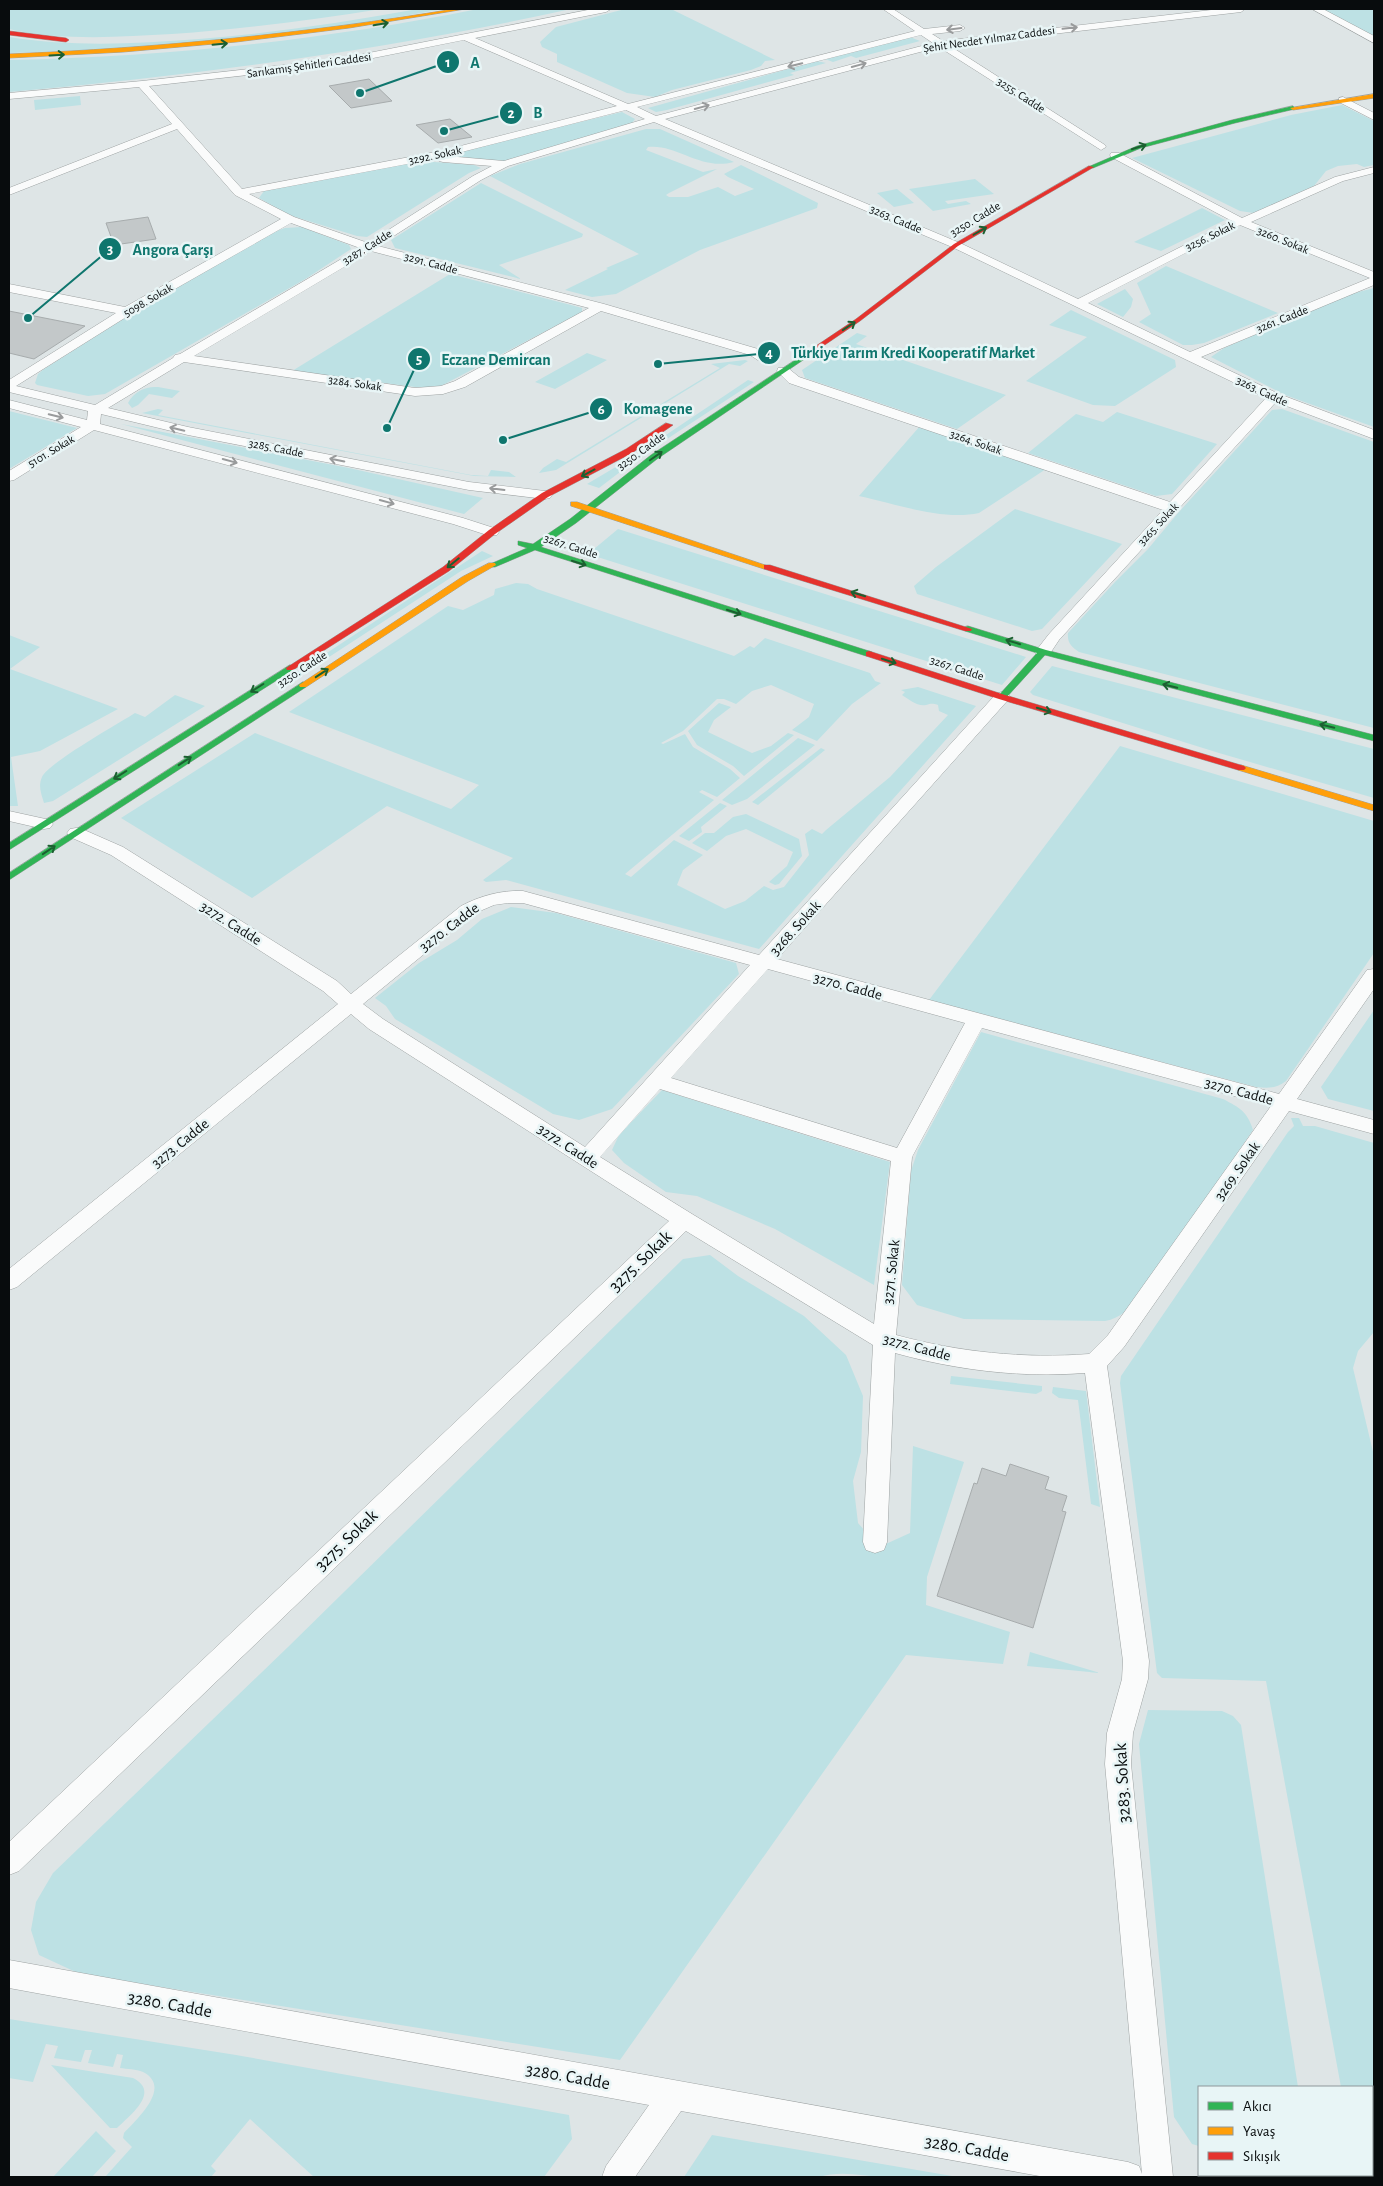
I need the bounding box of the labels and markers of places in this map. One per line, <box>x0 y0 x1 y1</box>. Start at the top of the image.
callout: A <box>435 47 490 78</box>
callout: B <box>499 97 553 128</box>
callout: Angora Çarşı <box>98 233 224 264</box>
callout: Türkiye Tarım Kredi Kooperatif Market <box>756 337 1045 368</box>
callout: Eczane Demircan <box>406 344 561 375</box>
callout: Komagene <box>589 393 703 424</box>

